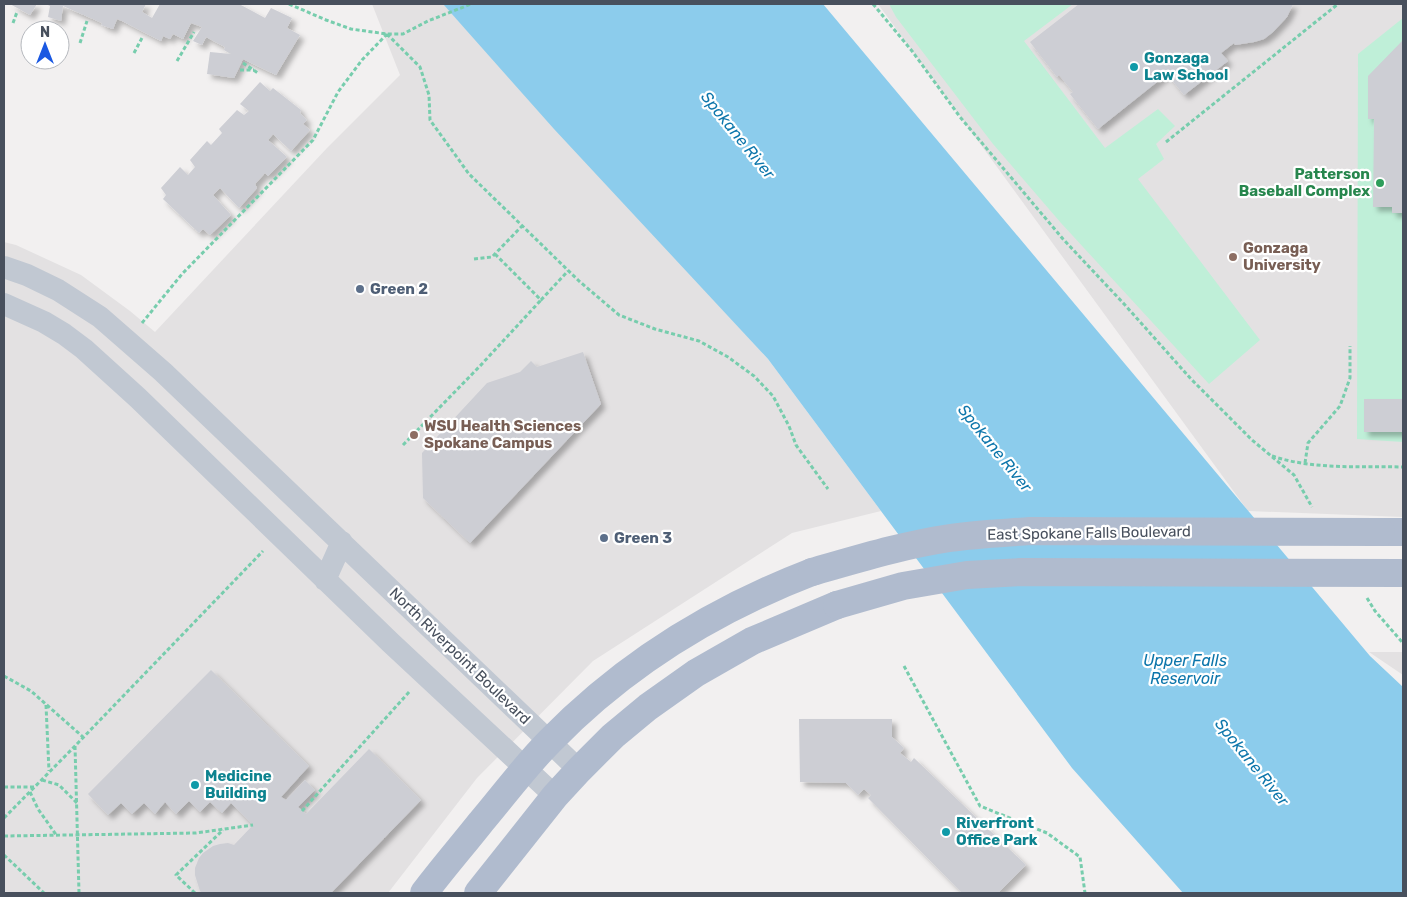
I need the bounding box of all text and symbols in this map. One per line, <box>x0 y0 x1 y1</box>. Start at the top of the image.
north arrow <box>20 20 70 70</box>
text: N <box>40 24 50 41</box>
place label: Gonzaga Law School <box>1144 49 1228 84</box>
marker: Gonzaga Law School <box>1128 61 1140 73</box>
water label: Spokane River <box>697 88 780 183</box>
place label: Patterson Baseball Complex <box>1239 165 1370 200</box>
marker: Patterson Baseball Complex <box>1374 177 1386 189</box>
place label: Gonzaga University <box>1243 239 1321 274</box>
marker: Gonzaga University <box>1227 251 1239 263</box>
place label: Green 2 <box>370 280 428 298</box>
marker: Green 2 <box>354 283 366 295</box>
water label: Spokane River <box>954 401 1037 496</box>
place label: WSU Health Sciences Spokane Campus <box>424 417 581 452</box>
marker: WSU Health Sciences Spokane Campus <box>408 429 420 441</box>
street label: East Spokane Falls Boulevard <box>987 522 1191 544</box>
place label: Green 3 <box>614 529 672 547</box>
marker: Green 3 <box>598 532 610 544</box>
street label: North Riverpoint Boulevard <box>386 584 534 728</box>
water label: Upper Falls Reservoir <box>1143 651 1227 688</box>
water label: Spokane River <box>1211 715 1294 810</box>
place label: Medicine Building <box>205 767 272 802</box>
marker: Medicine Building <box>189 779 201 791</box>
place label: Riverfront Office Park <box>956 814 1038 849</box>
marker: Riverfront Office Park <box>940 826 952 838</box>

